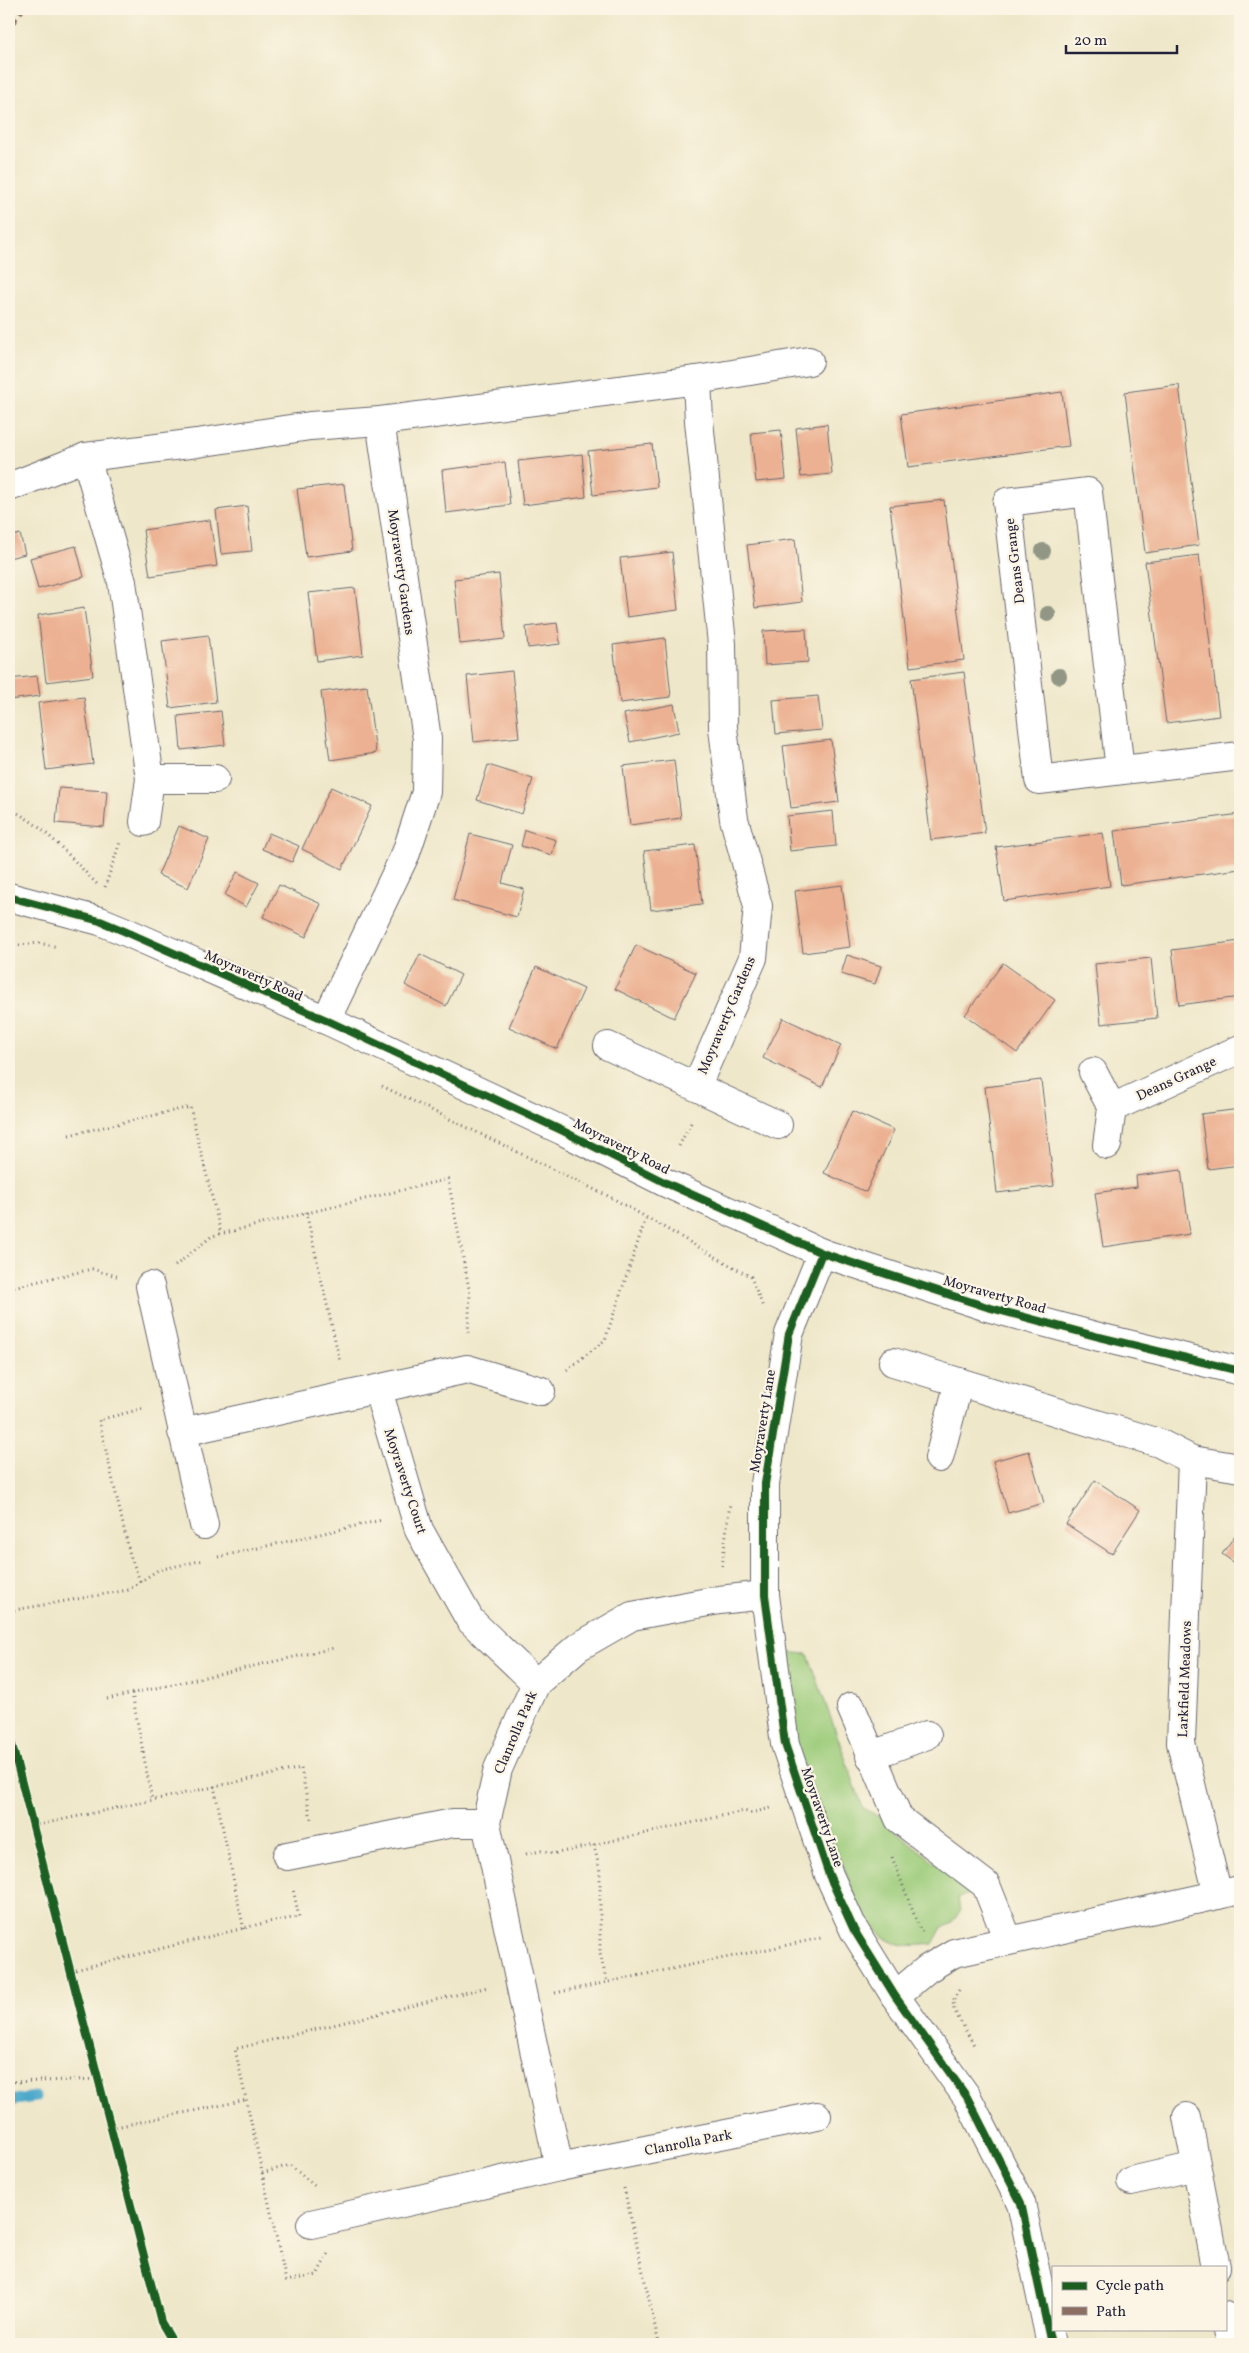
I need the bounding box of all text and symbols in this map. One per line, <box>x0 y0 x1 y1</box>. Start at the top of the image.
scale bar <box>1066 22 1178 54</box>
text: 20 m <box>1074 31 1107 52</box>
street label: Moyraverty Gardens <box>382 508 419 636</box>
street label: Deans Grange <box>1001 517 1030 605</box>
street label: Moyraverty Road <box>201 946 306 1007</box>
street label: Moyraverty Gardens <box>694 954 761 1078</box>
street label: Deans Grange <box>1134 1052 1220 1106</box>
street label: Moyraverty Road <box>570 1115 673 1180</box>
street label: Moyraverty Road <box>941 1272 1048 1319</box>
street label: Moyraverty Lane <box>746 1368 781 1474</box>
street label: Moyraverty Court <box>379 1426 431 1537</box>
street label: Larkfield Meadows <box>1174 1620 1197 1738</box>
street label: Clanrolla Park <box>490 1688 543 1777</box>
street label: Moyraverty Lane <box>796 1765 848 1870</box>
street label: Clanrolla Park <box>643 2126 734 2161</box>
legend <box>1052 2266 1226 2330</box>
text: Cycle path <box>1096 2276 1164 2297</box>
text: Path <box>1096 2302 1126 2323</box>

